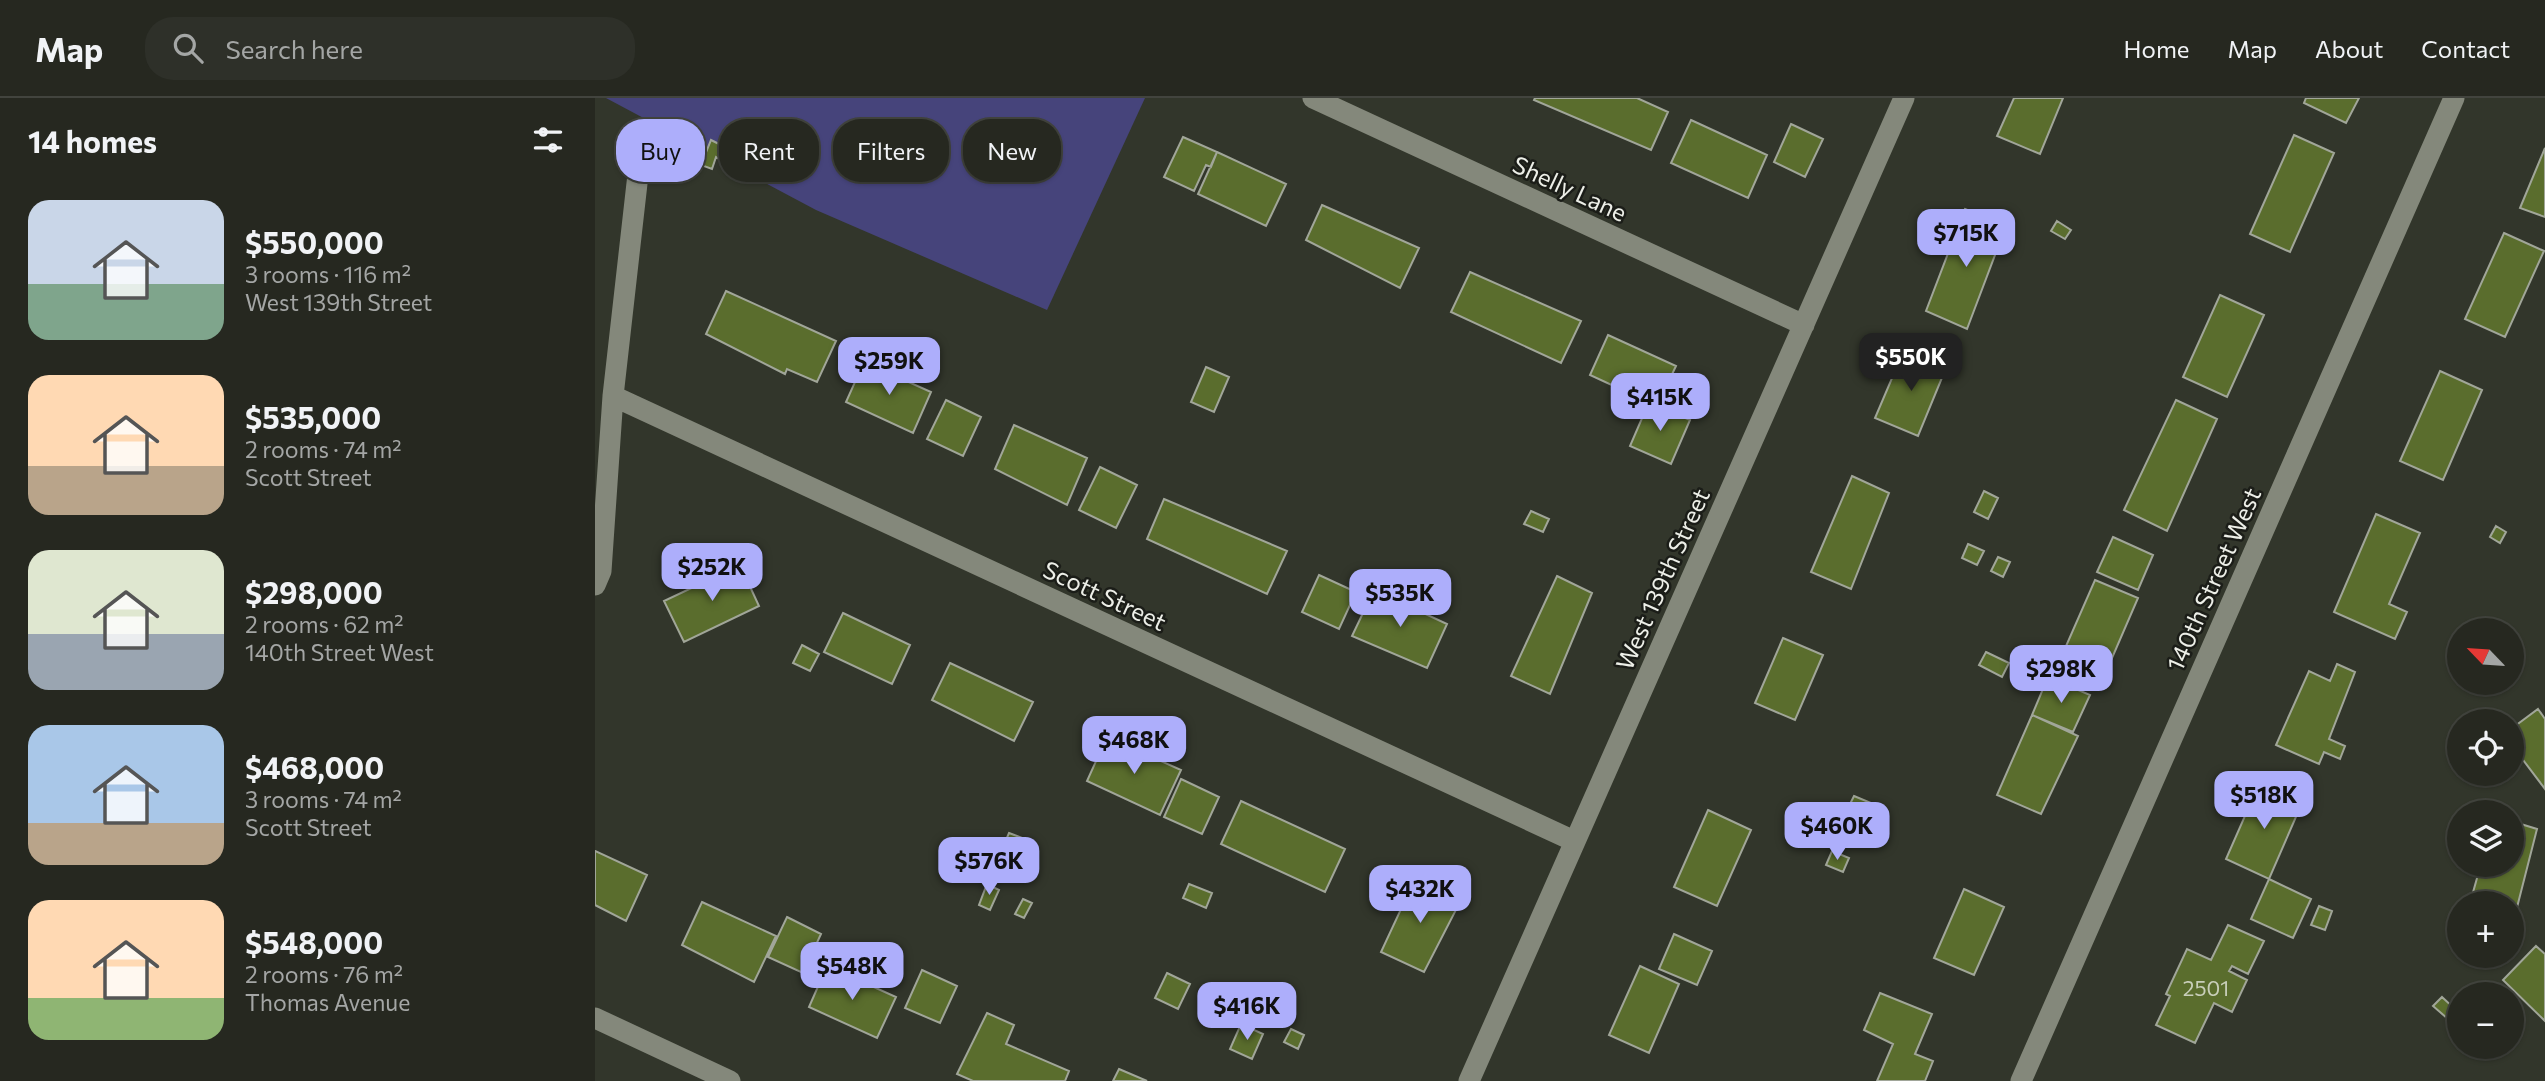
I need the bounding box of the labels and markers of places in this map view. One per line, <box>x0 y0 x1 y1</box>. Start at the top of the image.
pin: $715K <box>1917 209 2015 269</box>
pin: $550K <box>1862 334 1960 393</box>
pin: $259K <box>840 338 938 397</box>
pin: $415K <box>1611 374 1709 433</box>
pin: $252K <box>663 544 761 603</box>
pin: $535K <box>1351 570 1449 629</box>
pin: $298K <box>2012 646 2110 705</box>
pin: $468K <box>1085 716 1183 776</box>
pin: $518K <box>2215 772 2313 831</box>
pin: $460K <box>1788 802 1886 862</box>
pin: $576K <box>940 838 1038 897</box>
pin: $432K <box>1371 866 1469 925</box>
pin: $548K <box>803 942 901 1002</box>
pin: $416K <box>1198 982 1296 1042</box>

